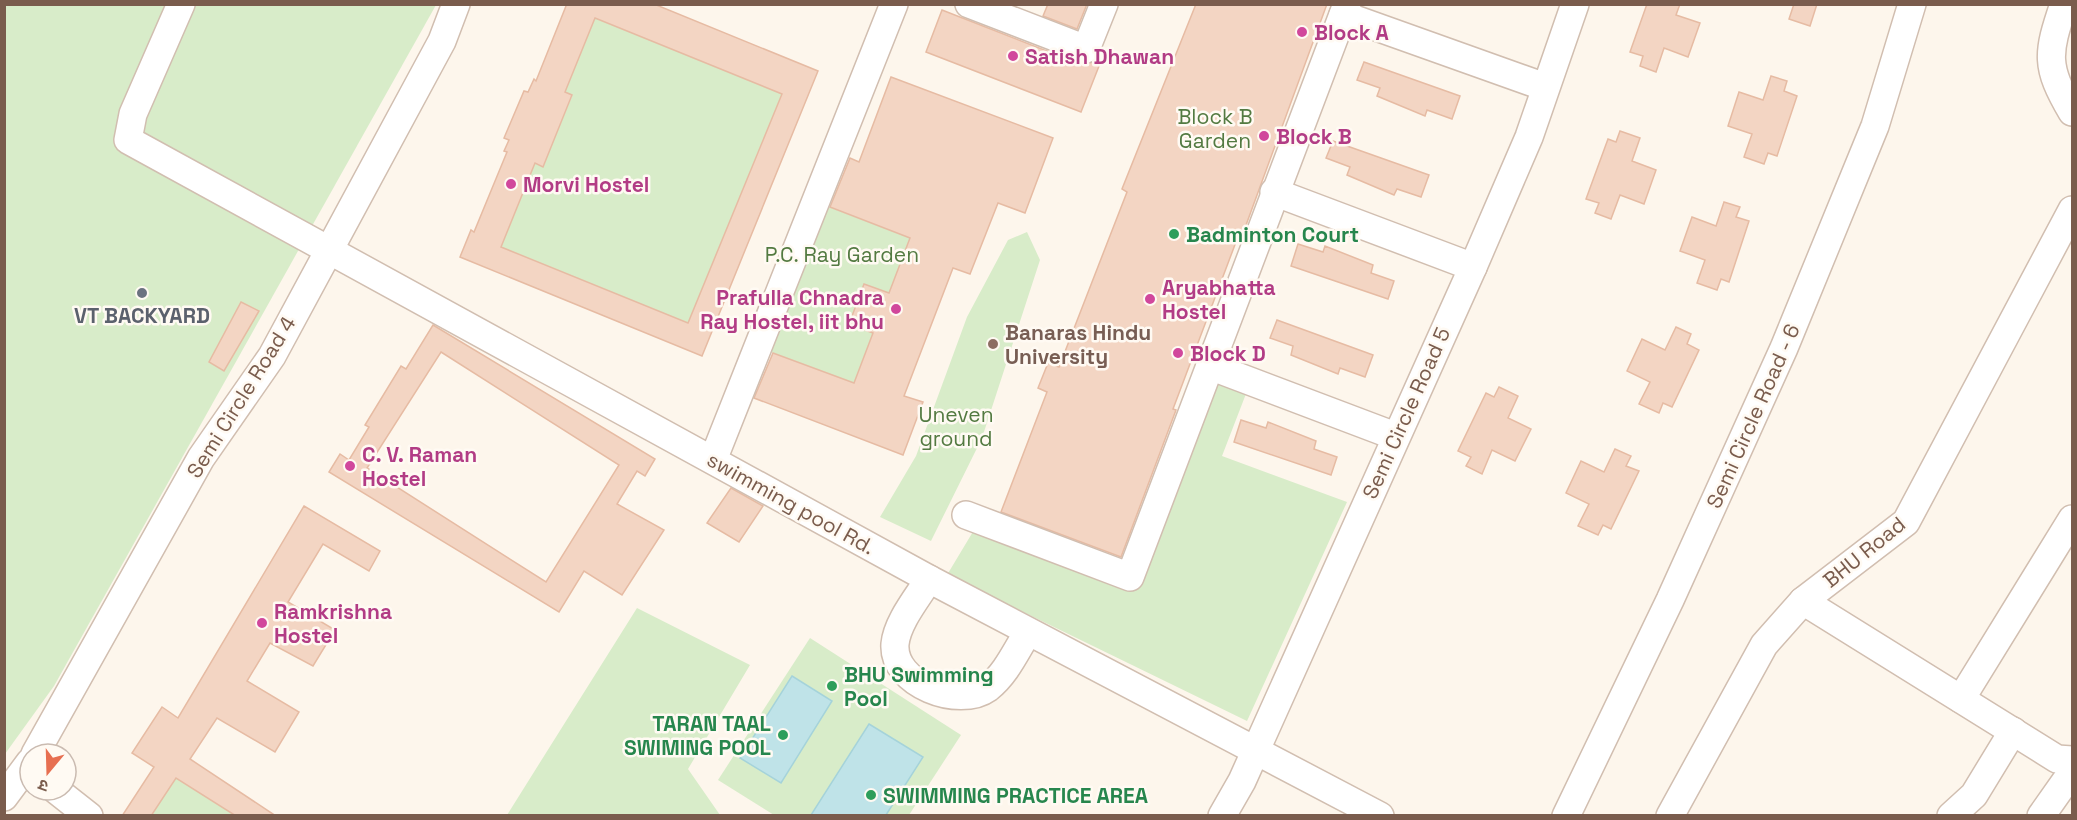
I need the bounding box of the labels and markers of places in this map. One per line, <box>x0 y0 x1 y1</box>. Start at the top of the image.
place label: Block A <box>1314 19 1389 46</box>
marker: Block A <box>1295 25 1309 39</box>
place label: Satish Dhawan <box>1025 43 1174 70</box>
marker: Satish Dhawan <box>1006 49 1020 63</box>
place label: Block B <box>1276 123 1352 150</box>
marker: Block B <box>1257 129 1271 143</box>
place label: Morvi Hostel <box>523 171 649 198</box>
marker: Morvi Hostel <box>504 177 518 191</box>
place label: Badminton Court <box>1186 221 1359 248</box>
marker: Badminton Court <box>1167 227 1181 241</box>
place label: Aryabhatta Hostel <box>1162 274 1276 325</box>
place label: Prafulla Chnadra Ray Hostel, iit bhu <box>700 284 884 335</box>
marker: VT BACKYARD <box>135 286 149 300</box>
marker: Aryabhatta Hostel <box>1143 292 1157 306</box>
place label: VT BACKYARD <box>74 302 210 329</box>
marker: Prafulla Chnadra Ray Hostel, iit bhu <box>889 302 903 316</box>
place label: Banaras Hindu University <box>1005 319 1151 370</box>
marker: Banaras Hindu University <box>986 337 1000 351</box>
place label: Block D <box>1190 340 1266 367</box>
marker: Block D <box>1171 346 1185 360</box>
place label: C. V. Raman Hostel <box>362 441 477 492</box>
marker: C. V. Raman Hostel <box>343 459 357 473</box>
place label: Ramkrishna Hostel <box>274 598 392 649</box>
marker: Ramkrishna Hostel <box>255 616 269 630</box>
place label: BHU Swimming Pool <box>844 661 994 712</box>
marker: BHU Swimming Pool <box>825 679 839 693</box>
place label: TARAN TAAL SWIMING POOL <box>624 710 771 761</box>
marker: TARAN TAAL SWIMING POOL <box>776 728 790 742</box>
place label: SWIMMING PRACTICE AREA <box>883 782 1148 809</box>
marker: SWIMMING PRACTICE AREA <box>864 788 878 802</box>

